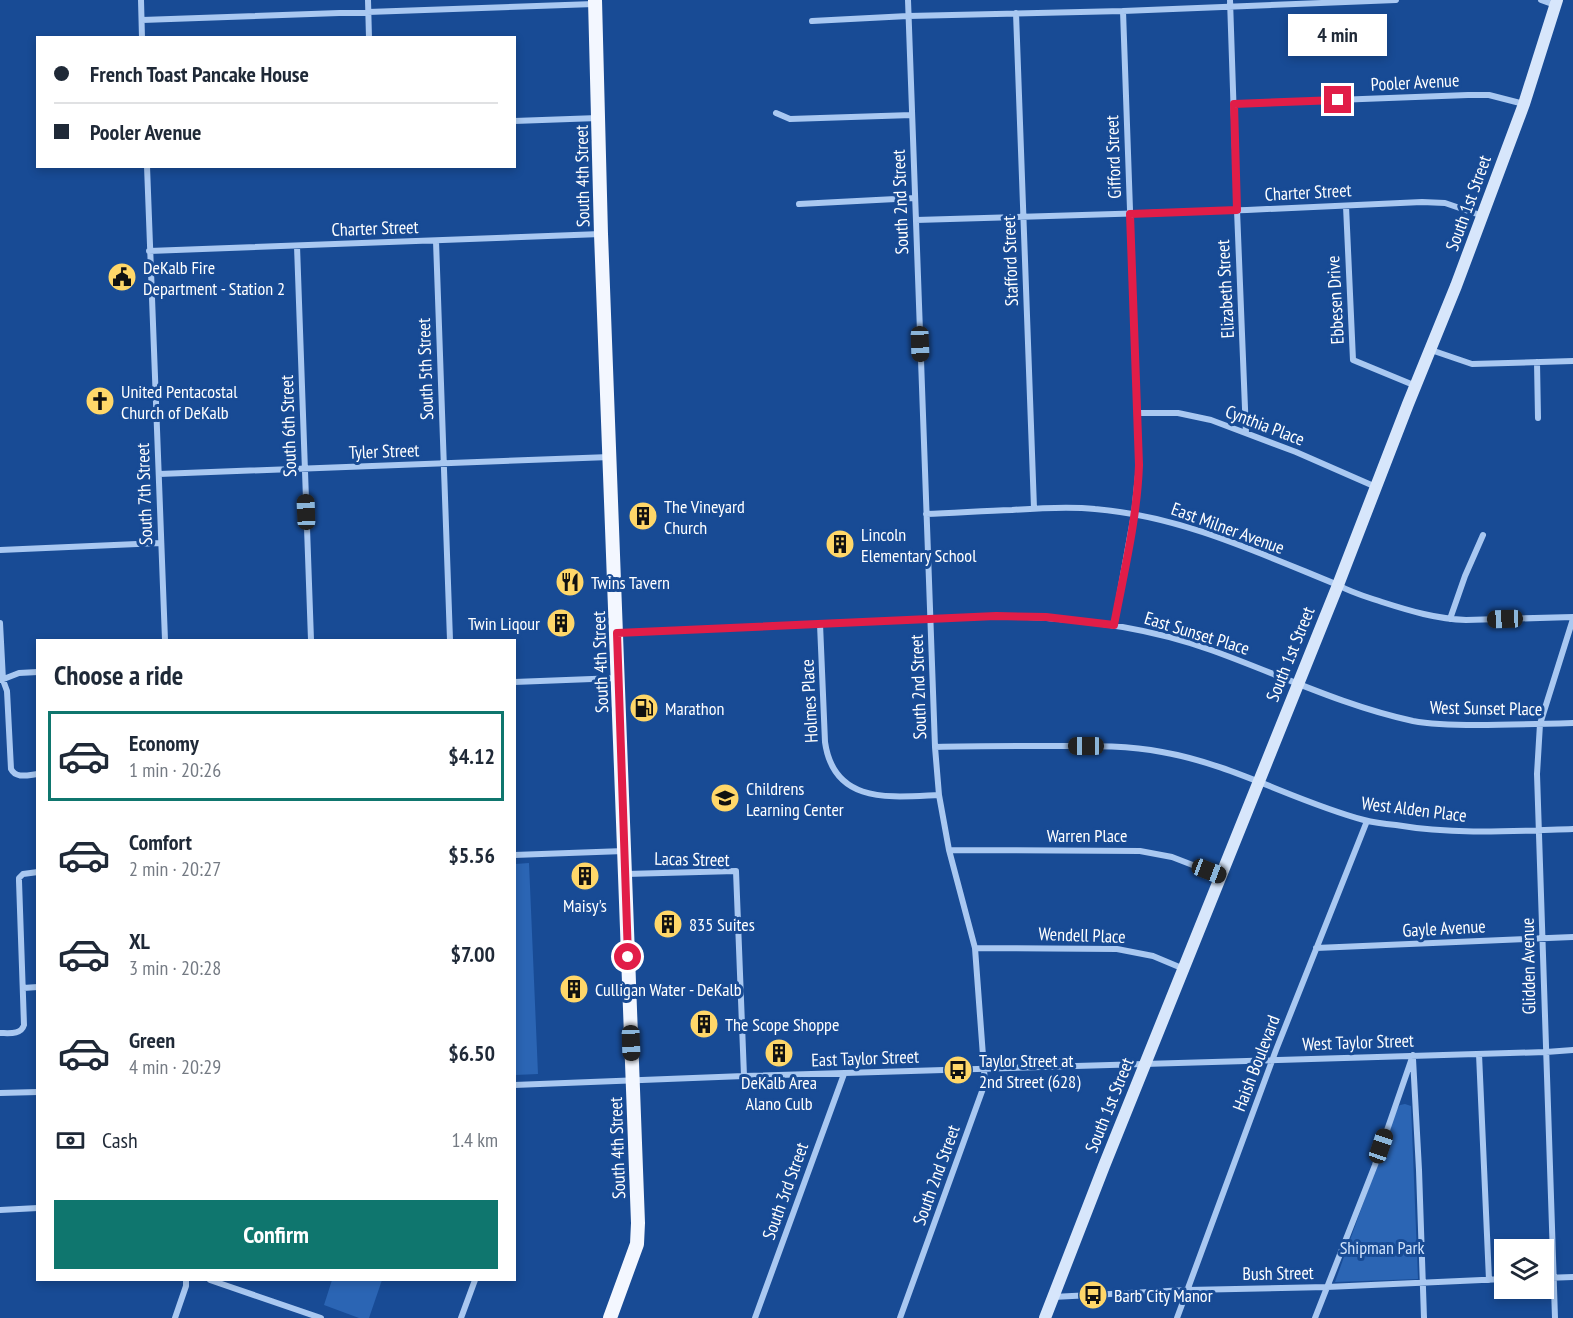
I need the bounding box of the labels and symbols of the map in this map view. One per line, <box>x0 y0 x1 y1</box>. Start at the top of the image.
callout: 4 min <box>1288 13 1388 55</box>
street label: Pooler Avenue <box>1370 68 1460 96</box>
route end <box>1324 86 1351 113</box>
street label: Gifford Street <box>1100 115 1126 199</box>
street label: South 4th Street <box>570 125 594 227</box>
street label: South 2nd Street <box>887 149 913 255</box>
street label: South 1st Street <box>1440 152 1496 254</box>
street label: Charter Street <box>1264 178 1352 206</box>
street label: Charter Street <box>331 215 419 241</box>
street label: Stafford Street <box>997 215 1023 307</box>
street label: Elizabeth Street <box>1211 239 1239 339</box>
street label: Ebbesen Drive <box>1321 255 1349 345</box>
place label: DeKalb Fire Department - Station 2 <box>143 256 285 300</box>
public building icon: DeKalb Fire Department - Station 2 <box>106 261 138 293</box>
street label: South 5th Street <box>412 318 438 420</box>
car <box>910 326 930 362</box>
street label: South 6th Street <box>275 375 301 477</box>
place label: United Pentacostal Church of DeKalb <box>121 380 238 424</box>
church icon: United Pentacostal Church of DeKalb <box>84 385 116 417</box>
street label: Cynthia Place <box>1222 399 1308 451</box>
street label: Tyler Street <box>348 438 420 464</box>
street label: South 7th Street <box>131 443 157 545</box>
car <box>296 494 316 530</box>
place label: The Vineyard Church <box>664 495 745 539</box>
street label: East Milner Avenue <box>1168 497 1288 559</box>
building icon: The Vineyard Church <box>627 500 659 532</box>
place label: Lincoln Elementary School <box>861 523 977 567</box>
building icon: Lincoln Elementary School <box>824 528 856 560</box>
restaurant icon: Twins Tavern <box>554 566 586 598</box>
place label: Twins Tavern <box>591 571 670 594</box>
street label: South 1st Street <box>1261 603 1319 705</box>
street label: East Sunset Place <box>1142 606 1252 660</box>
building icon: Twin Liqour <box>545 607 577 639</box>
car <box>1487 609 1523 629</box>
street label: South 4th Street <box>587 611 613 713</box>
place label: Twin Liqour <box>468 612 540 635</box>
street label: South 2nd Street <box>905 634 931 740</box>
street label: Holmes Place <box>795 659 823 743</box>
fuel station icon: Marathon <box>628 692 660 724</box>
street label: West Sunset Place <box>1430 696 1542 720</box>
place label: Marathon <box>665 697 724 720</box>
car <box>1068 737 1104 755</box>
place label: Childrens Learning Center <box>746 777 844 821</box>
school or university icon: Childrens Learning Center <box>709 782 741 814</box>
street label: West Alden Place <box>1360 791 1468 827</box>
street label: Warren Place <box>1047 824 1127 847</box>
street label: Lacas Street <box>654 847 730 871</box>
car <box>1189 856 1229 886</box>
building icon: Maisy's <box>569 860 601 892</box>
place label: Maisy's <box>563 894 607 917</box>
building icon: 835 Suites <box>652 908 684 940</box>
place label: 835 Suites <box>689 913 755 936</box>
street label: Gayle Avenue <box>1402 914 1486 942</box>
street label: Glidden Avenue <box>1516 917 1540 1015</box>
street label: Wendell Place <box>1038 922 1126 948</box>
route start <box>614 943 641 970</box>
building icon: Culligan Water - DeKalb <box>558 973 590 1005</box>
place label: Culligan Water - DeKalb <box>595 978 742 1001</box>
building icon: The Scope Shoppe <box>688 1008 720 1040</box>
street label: Haish Boulevard <box>1227 1012 1285 1114</box>
place label: The Scope Shoppe <box>725 1013 839 1036</box>
car <box>621 1025 641 1061</box>
street label: West Taylor Street <box>1302 1029 1414 1055</box>
building icon: DeKalb Area Alano Culb <box>763 1037 795 1069</box>
street label: East Taylor Street <box>811 1045 919 1071</box>
place label: Taylor Street at 2nd Street (628) <box>979 1049 1081 1093</box>
bus stop icon: Taylor Street at 2nd Street (628) <box>942 1054 974 1086</box>
street label: South 1st Street <box>1080 1054 1138 1156</box>
place label: DeKalb Area Alano Culb <box>741 1071 817 1115</box>
street label: South 4th Street <box>604 1097 630 1199</box>
street label: South 2nd Street <box>907 1122 965 1228</box>
car <box>1367 1126 1395 1166</box>
street label: South 3rd Street <box>757 1139 813 1243</box>
park label: Shipman Park <box>1340 1236 1424 1259</box>
street label: Bush Street <box>1242 1261 1314 1285</box>
bus stop icon: Barb City Manor <box>1077 1279 1109 1311</box>
place label: Barb City Manor <box>1114 1284 1213 1307</box>

